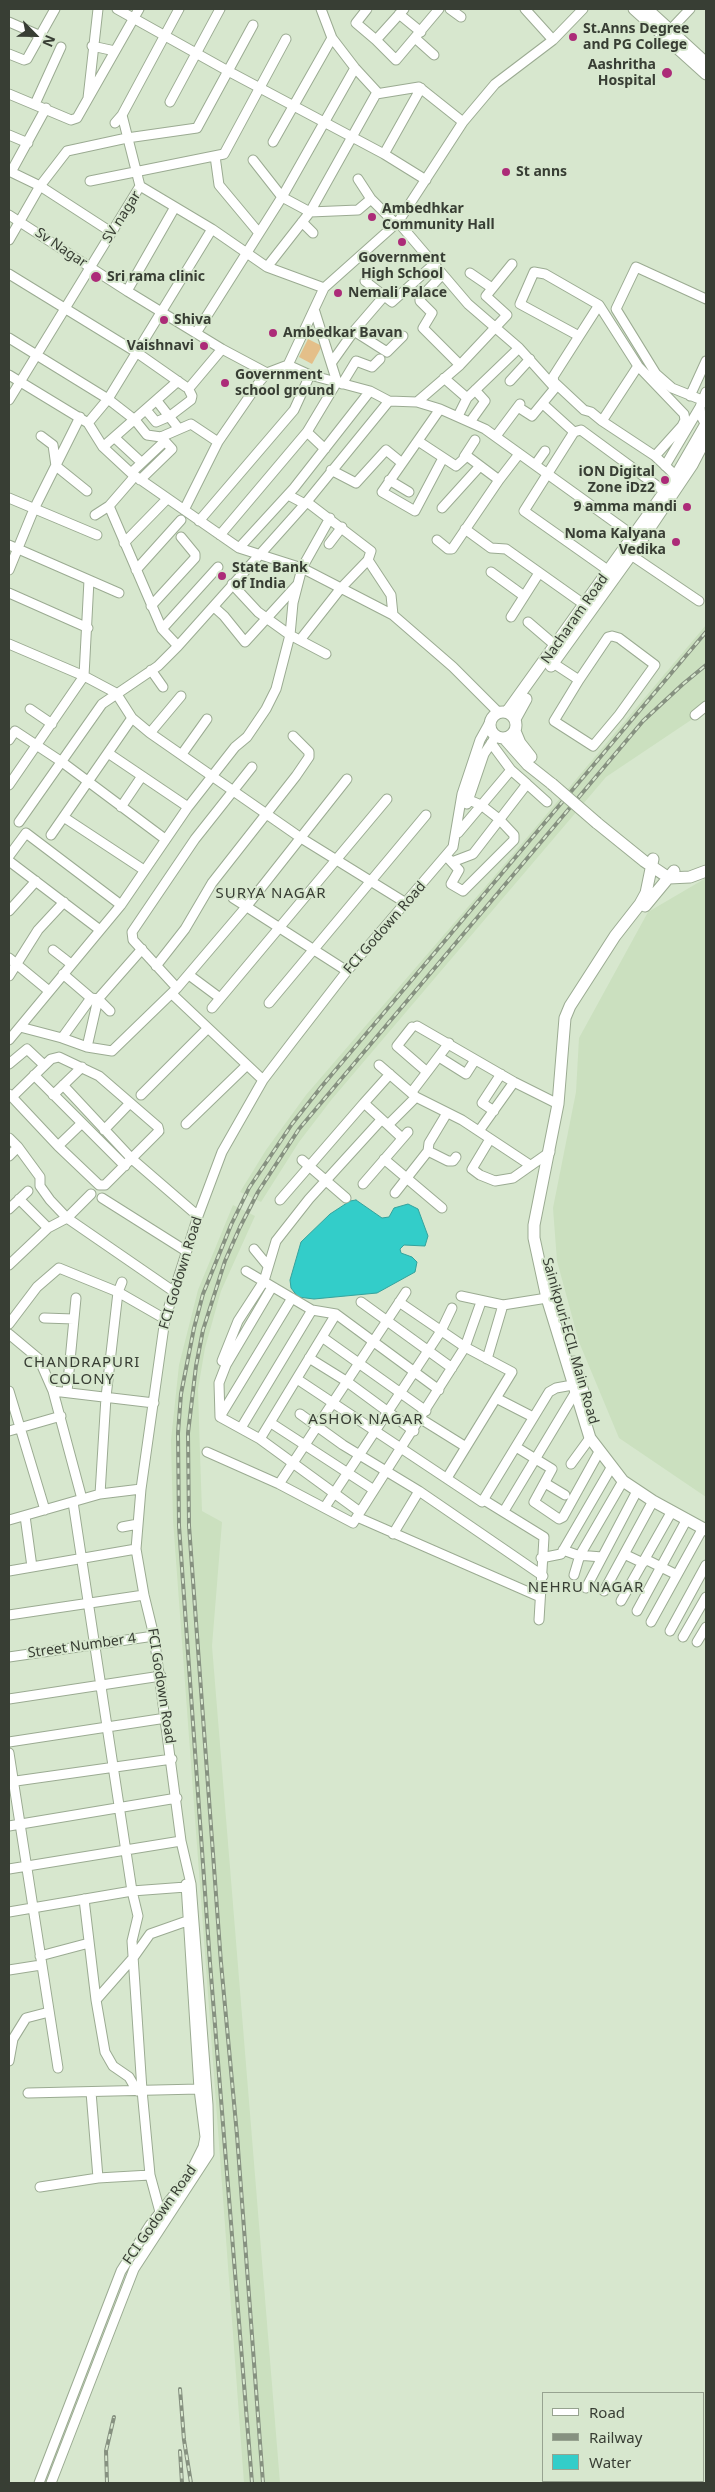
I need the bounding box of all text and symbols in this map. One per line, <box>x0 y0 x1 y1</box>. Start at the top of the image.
north arrow <box>10 10 60 60</box>
place label: St.Anns Degree and PG College <box>583 21 689 54</box>
marker: St.Anns Degree and PG College <box>567 31 579 43</box>
text: N <box>38 32 60 50</box>
place label: Aashritha Hospital <box>588 57 656 90</box>
marker: Aashritha Hospital <box>660 66 674 80</box>
place label: St anns <box>516 164 567 180</box>
marker: St anns <box>500 166 512 178</box>
street label: SV nagar <box>99 188 145 246</box>
place label: Ambedhkar Community Hall <box>382 201 495 233</box>
marker: Ambedhkar Community Hall <box>366 211 378 223</box>
street label: Sv Nagar <box>32 224 90 272</box>
marker: Government High School <box>396 236 408 248</box>
place label: Government High School <box>358 250 446 282</box>
place label: Sri rama clinic <box>107 269 205 285</box>
marker: Sri rama clinic <box>89 270 103 284</box>
place label: Nemali Palace <box>348 285 447 301</box>
marker: Nemali Palace <box>332 287 344 299</box>
place label: Shiva <box>174 312 211 328</box>
marker: Shiva <box>158 314 170 326</box>
place label: Ambedkar Bavan <box>283 325 403 341</box>
marker: Ambedkar Bavan <box>267 327 279 339</box>
place label: Vaishnavi <box>127 338 194 354</box>
marker: Vaishnavi <box>198 340 210 352</box>
place label: Government school ground <box>235 367 334 400</box>
marker: Government school ground <box>219 377 231 389</box>
place label: iON Digital Zone iDz2 <box>579 464 655 497</box>
marker: iON Digital Zone iDz2 <box>659 474 671 486</box>
place label: 9 amma mandi <box>573 499 677 515</box>
marker: 9 amma mandi <box>681 501 693 513</box>
place label: Noma Kalyana Vedika <box>564 526 666 558</box>
marker: Noma Kalyana Vedika <box>670 536 682 548</box>
place label: State Bank of India <box>232 560 308 592</box>
marker: State Bank of India <box>216 570 228 582</box>
street label: Nacharam Road <box>538 571 612 667</box>
street label: FCI Godown Road <box>340 878 430 978</box>
district label: SURYA NAGAR <box>214 885 328 903</box>
street label: FCI Godown Road <box>156 1215 206 1331</box>
street label: Sainikpuri-ECIL Main Road <box>538 1256 602 1426</box>
district label: CHANDRAPURI COLONY <box>22 1354 142 1389</box>
district label: ASHOK NAGAR <box>307 1411 425 1429</box>
district label: NEHRU NAGAR <box>526 1579 646 1597</box>
street label: FCI Godown Road <box>144 1627 178 1745</box>
street label: Street Number 4 <box>27 1630 137 1662</box>
street label: FCI Godown Road <box>120 2162 200 2268</box>
legend <box>542 2392 705 2482</box>
text: Road <box>589 2402 625 2422</box>
text: Railway <box>589 2427 642 2447</box>
text: Water <box>589 2452 631 2472</box>

